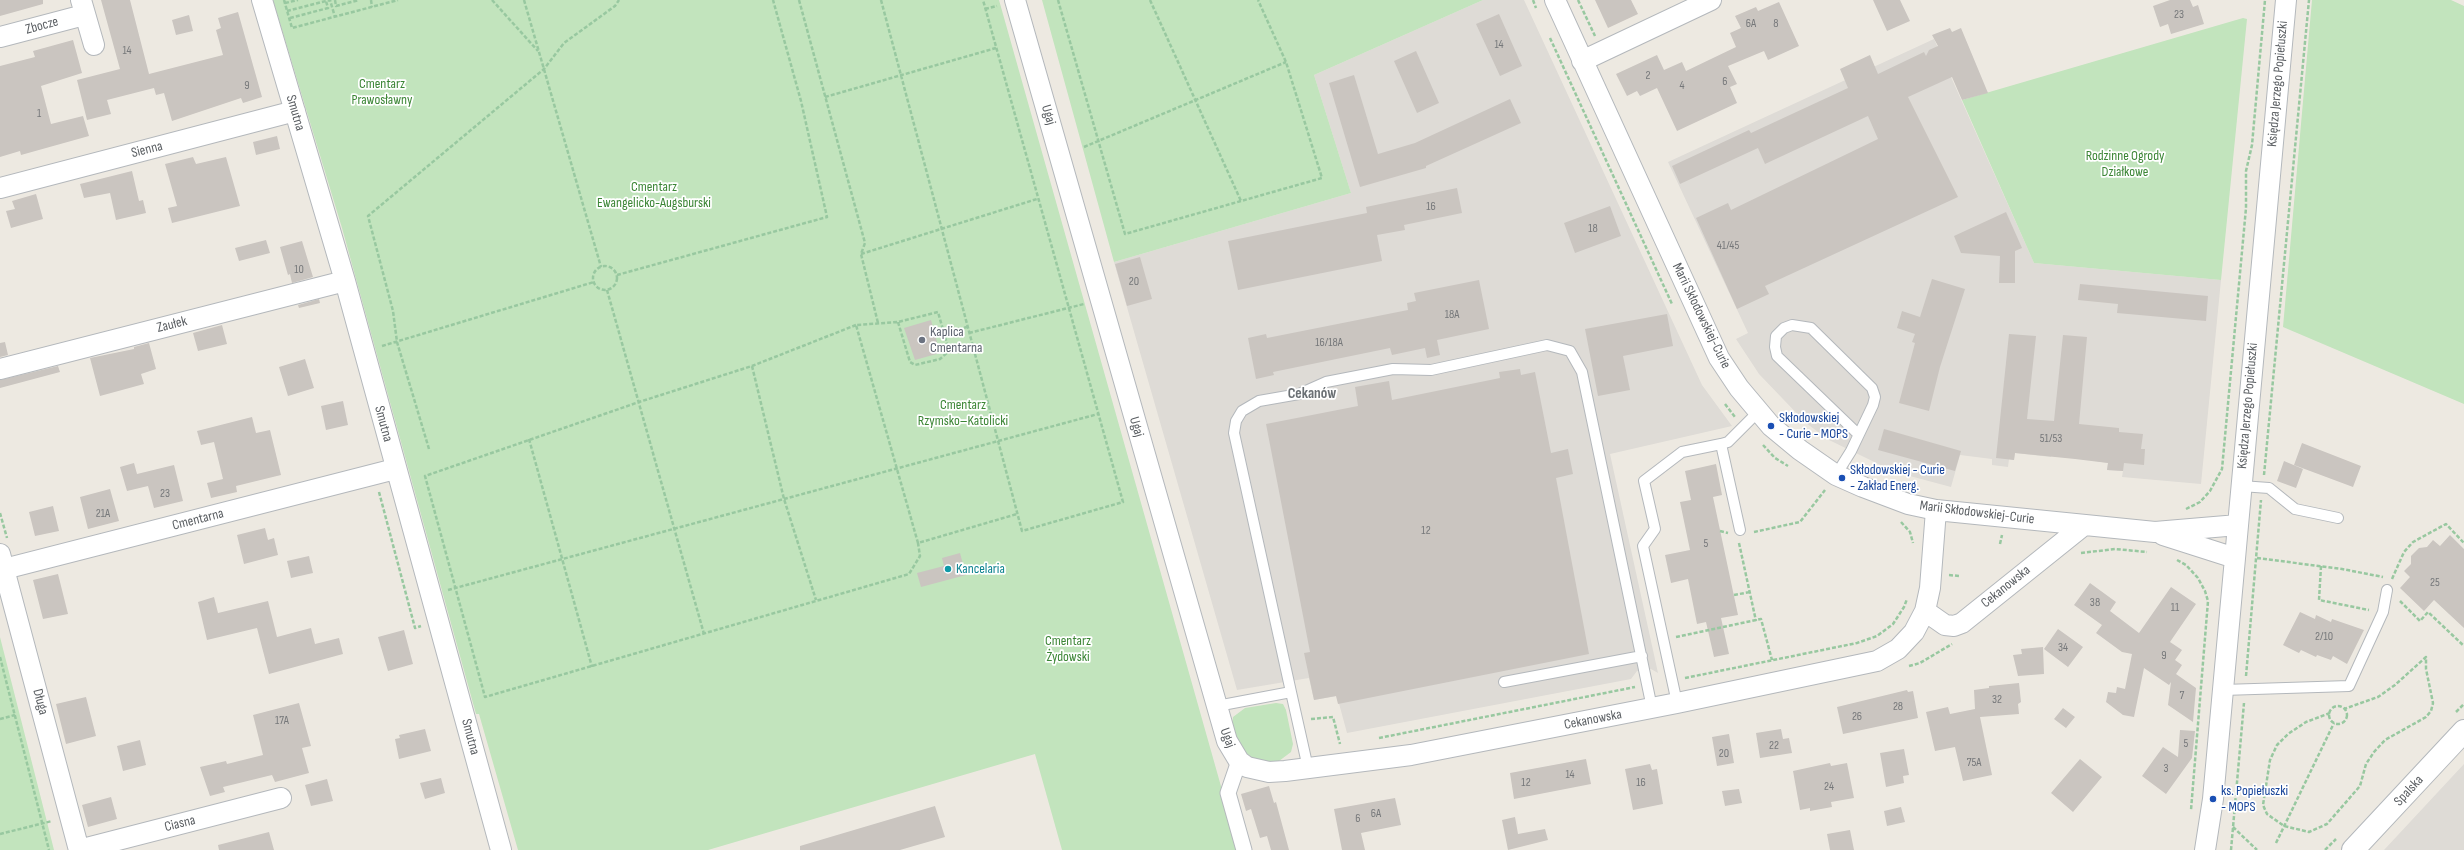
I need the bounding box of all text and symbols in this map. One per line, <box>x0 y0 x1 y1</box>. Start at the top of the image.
house number: 23 <box>2174 8 2184 22</box>
street label: Zbocze <box>24 14 60 38</box>
house number: 6A <box>1746 17 1756 31</box>
house number: 8 <box>1773 17 1779 31</box>
street label: Księdza Jerzego Popiełuszki <box>2264 20 2292 148</box>
house number: 14 <box>1494 38 1504 52</box>
house number: 14 <box>122 44 132 58</box>
house number: 2 <box>1646 69 1650 83</box>
house number: 6 <box>1722 75 1728 89</box>
park label: Cmentarz Prawosławny <box>352 76 412 108</box>
house number: 9 <box>244 79 250 93</box>
house number: 4 <box>1679 79 1685 93</box>
street label: Smutna <box>282 93 308 133</box>
street label: Ugaj <box>1037 103 1059 127</box>
house number: 1 <box>37 107 41 121</box>
street label: Sienna <box>130 138 164 162</box>
park label: Rodzinne Ogrody Działkowe <box>2086 148 2164 180</box>
park label: Cmentarz Ewangelicko-Augsburski <box>597 179 711 212</box>
house number: 16 <box>1426 200 1436 214</box>
house number: 18 <box>1588 222 1598 236</box>
house number: 41/45 <box>1717 239 1739 253</box>
street label: Marii Skłodowskiej-Curie <box>1668 260 1734 372</box>
house number: 10 <box>294 263 304 277</box>
house number: 20 <box>1129 275 1139 289</box>
house number: 18A <box>1445 308 1459 322</box>
street label: Zaułek <box>155 313 189 337</box>
place label: Kaplica Cmentarna <box>930 324 982 356</box>
marker: Kaplica Cmentarna <box>917 335 927 345</box>
house number: 16/18A <box>1315 336 1343 350</box>
street label: Księdza Jerzego Popiełuszki <box>2234 342 2262 470</box>
district label: Cekanów <box>1288 385 1336 403</box>
park label: Cmentarz Rzymsko–Katolicki <box>918 397 1008 430</box>
street label: Smutna <box>370 404 396 444</box>
place label: Skłodowskiej - Curie - MOPS <box>1779 410 1848 442</box>
street label: Ugaj <box>1125 415 1147 439</box>
marker: Skłodowskiej - Curie - MOPS <box>1766 421 1776 431</box>
house number: 51/53 <box>2040 432 2062 446</box>
place label: Skłodowskiej - Curie - Zakład Energ. <box>1850 462 1945 494</box>
marker: Skłodowskiej - Curie - Zakład Energ. <box>1837 473 1847 483</box>
house number: 23 <box>160 487 170 501</box>
street label: Marii Skłodowskiej-Curie <box>1919 498 2035 528</box>
street label: Cmentarna <box>171 506 225 534</box>
house number: 21A <box>96 507 110 521</box>
house number: 12 <box>1421 524 1431 538</box>
house number: 5 <box>1704 537 1708 551</box>
place label: Kancelaria <box>956 561 1005 577</box>
street label: Cekanowska <box>1978 562 2034 612</box>
marker: Kancelaria <box>943 564 953 574</box>
house number: 25 <box>2430 576 2440 590</box>
house number: 38 <box>2090 596 2100 610</box>
house number: 11 <box>2171 601 2179 615</box>
house number: 2/10 <box>2315 630 2333 644</box>
park label: Cmentarz Żydowski <box>1045 633 1091 666</box>
house number: 34 <box>2058 641 2068 655</box>
house number: 9 <box>2161 649 2167 663</box>
street label: Długa <box>29 687 51 717</box>
house number: 7 <box>2180 689 2184 703</box>
house number: 32 <box>1992 693 2002 707</box>
house number: 28 <box>1893 700 1903 714</box>
street label: Cekanowska <box>1563 706 1623 734</box>
house number: 26 <box>1852 710 1862 724</box>
house number: 17A <box>275 714 289 728</box>
street label: Smutna <box>457 717 483 757</box>
street label: Ugaj <box>1216 726 1238 750</box>
house number: 5 <box>2184 737 2188 751</box>
house number: 22 <box>1769 739 1779 753</box>
house number: 20 <box>1719 747 1729 761</box>
house number: 75A <box>1967 756 1981 770</box>
house number: 3 <box>2163 762 2169 776</box>
house number: 14 <box>1565 768 1575 782</box>
street label: Spalska <box>2391 772 2427 810</box>
house number: 12 <box>1521 776 1531 790</box>
house number: 16 <box>1636 776 1646 790</box>
house number: 24 <box>1824 780 1834 794</box>
place label: ks. Popiełuszki - MOPS <box>2221 783 2288 816</box>
marker: ks. Popiełuszki - MOPS <box>2208 794 2218 804</box>
house number: 6A <box>1371 807 1381 821</box>
street label: Ciasna <box>163 812 197 836</box>
house number: 6 <box>1355 812 1361 826</box>

